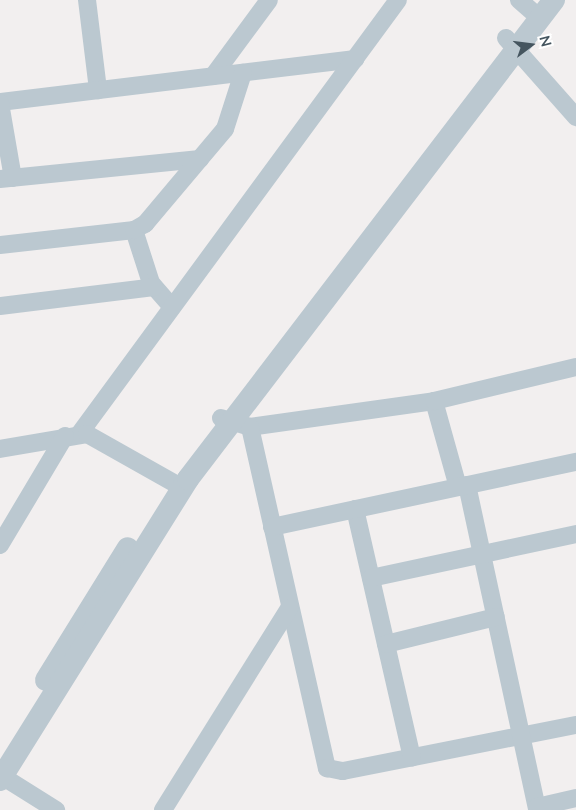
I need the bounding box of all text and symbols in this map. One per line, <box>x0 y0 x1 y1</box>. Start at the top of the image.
north arrow <box>506 20 556 70</box>
text: N <box>536 34 556 48</box>

